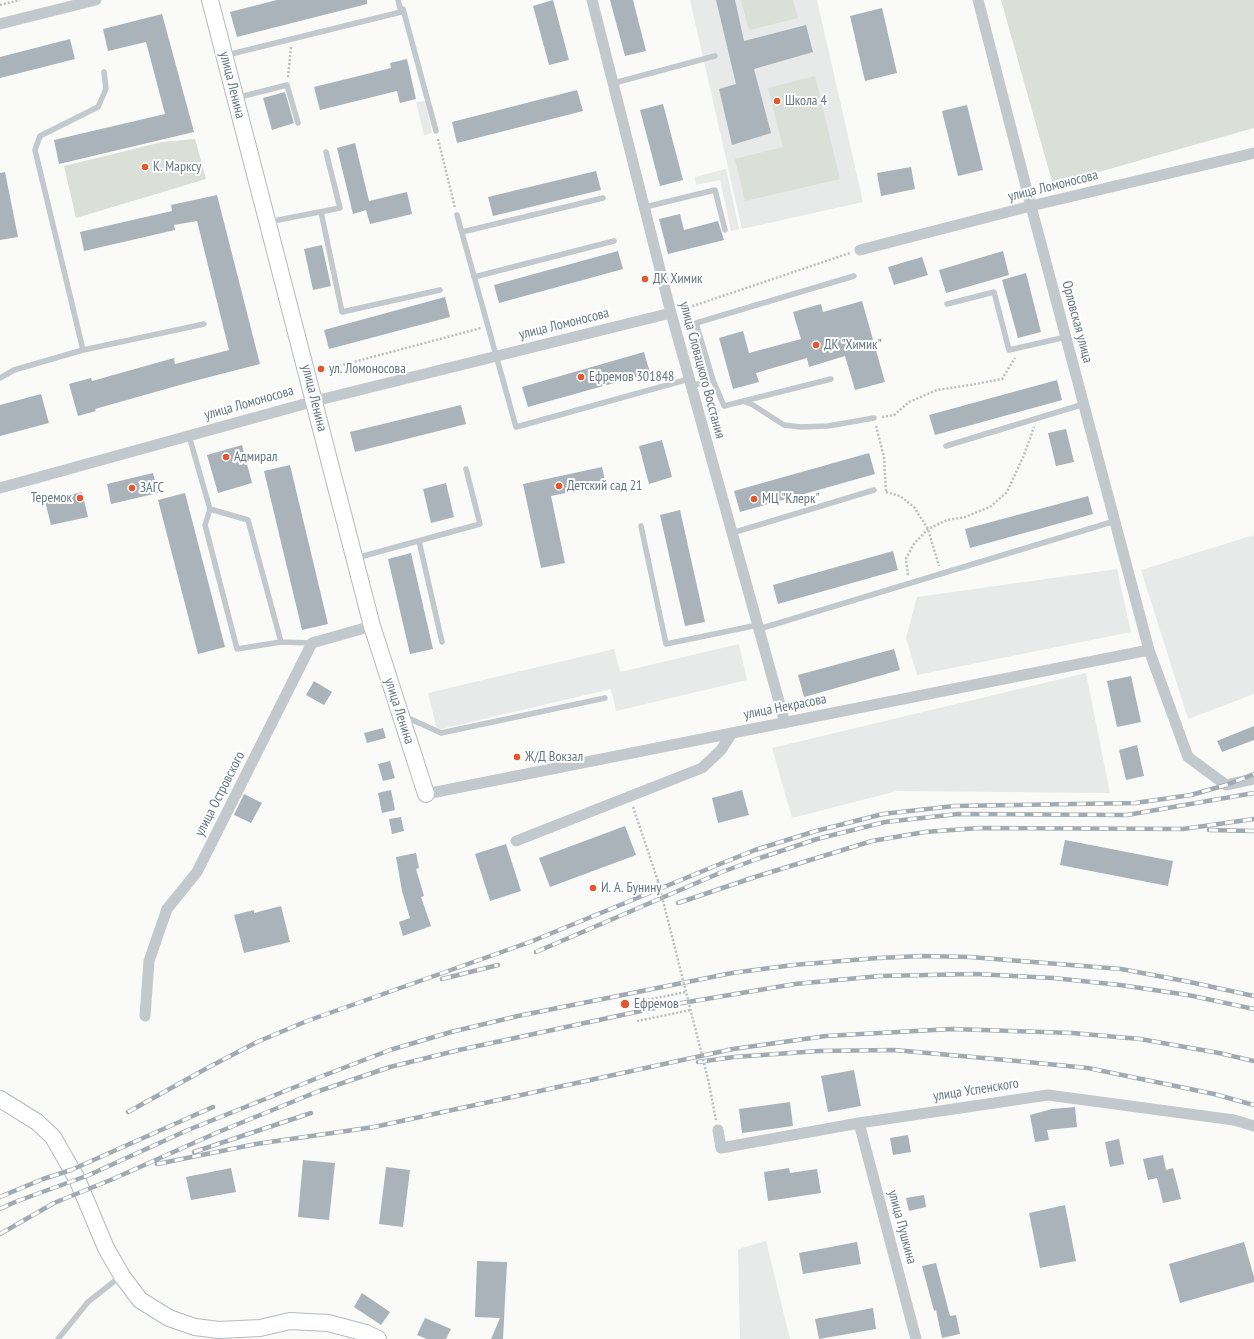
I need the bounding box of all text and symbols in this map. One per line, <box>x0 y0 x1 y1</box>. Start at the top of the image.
street label: улица Ленина <box>216 50 248 120</box>
place label: Школа 4 <box>785 93 827 109</box>
marker: Школа 4 <box>772 96 782 106</box>
place label: К. Марксу <box>153 159 201 175</box>
marker: К. Марксу <box>140 162 150 172</box>
street label: улица Ломоносова <box>1006 167 1100 205</box>
place label: ДК Химик <box>653 271 702 287</box>
marker: ДК Химик <box>640 274 650 284</box>
street label: Орловская улица <box>1058 279 1096 365</box>
street label: улица Словацкого Восстания <box>676 300 728 440</box>
street label: улица Ломоносова <box>517 305 611 343</box>
place label: ДК "Химик" <box>824 337 881 353</box>
marker: ДК "Химик" <box>811 340 821 350</box>
place label: ул. Ломоносова <box>329 361 406 377</box>
street label: улица Ленина <box>298 363 330 433</box>
marker: ул. Ломоносова <box>316 364 326 374</box>
place label: Ефремов 301848 <box>589 369 674 385</box>
marker: Ефремов 301848 <box>576 372 586 382</box>
street label: улица Ломоносова <box>202 382 296 424</box>
place label: Адмирал <box>234 449 277 465</box>
marker: Адмирал <box>221 452 231 462</box>
place label: Детский сад 21 <box>567 478 642 494</box>
place label: ЗАГС <box>140 480 164 496</box>
marker: Детский сад 21 <box>554 481 564 491</box>
marker: ЗАГС <box>127 483 137 493</box>
place label: Теремок <box>31 490 72 506</box>
place label: МЦ "Клерк" <box>762 491 819 507</box>
marker: Теремок <box>75 493 85 503</box>
marker: МЦ "Клерк" <box>749 494 759 504</box>
street label: улица Ленина <box>380 676 418 746</box>
street label: улица Некрасова <box>742 691 828 723</box>
street label: улица Островского <box>191 749 249 839</box>
place label: Ж/Д Вокзал <box>525 749 583 765</box>
marker: Ж/Д Вокзал <box>512 752 522 762</box>
place label: И. А. Бунину <box>601 880 661 896</box>
marker: И. А. Бунину <box>588 883 598 893</box>
place label: Ефремов <box>634 996 679 1012</box>
marker: Ефремов <box>619 998 631 1010</box>
street label: улица Успенского <box>932 1075 1020 1105</box>
street label: улица Пушкина <box>884 1188 920 1266</box>

